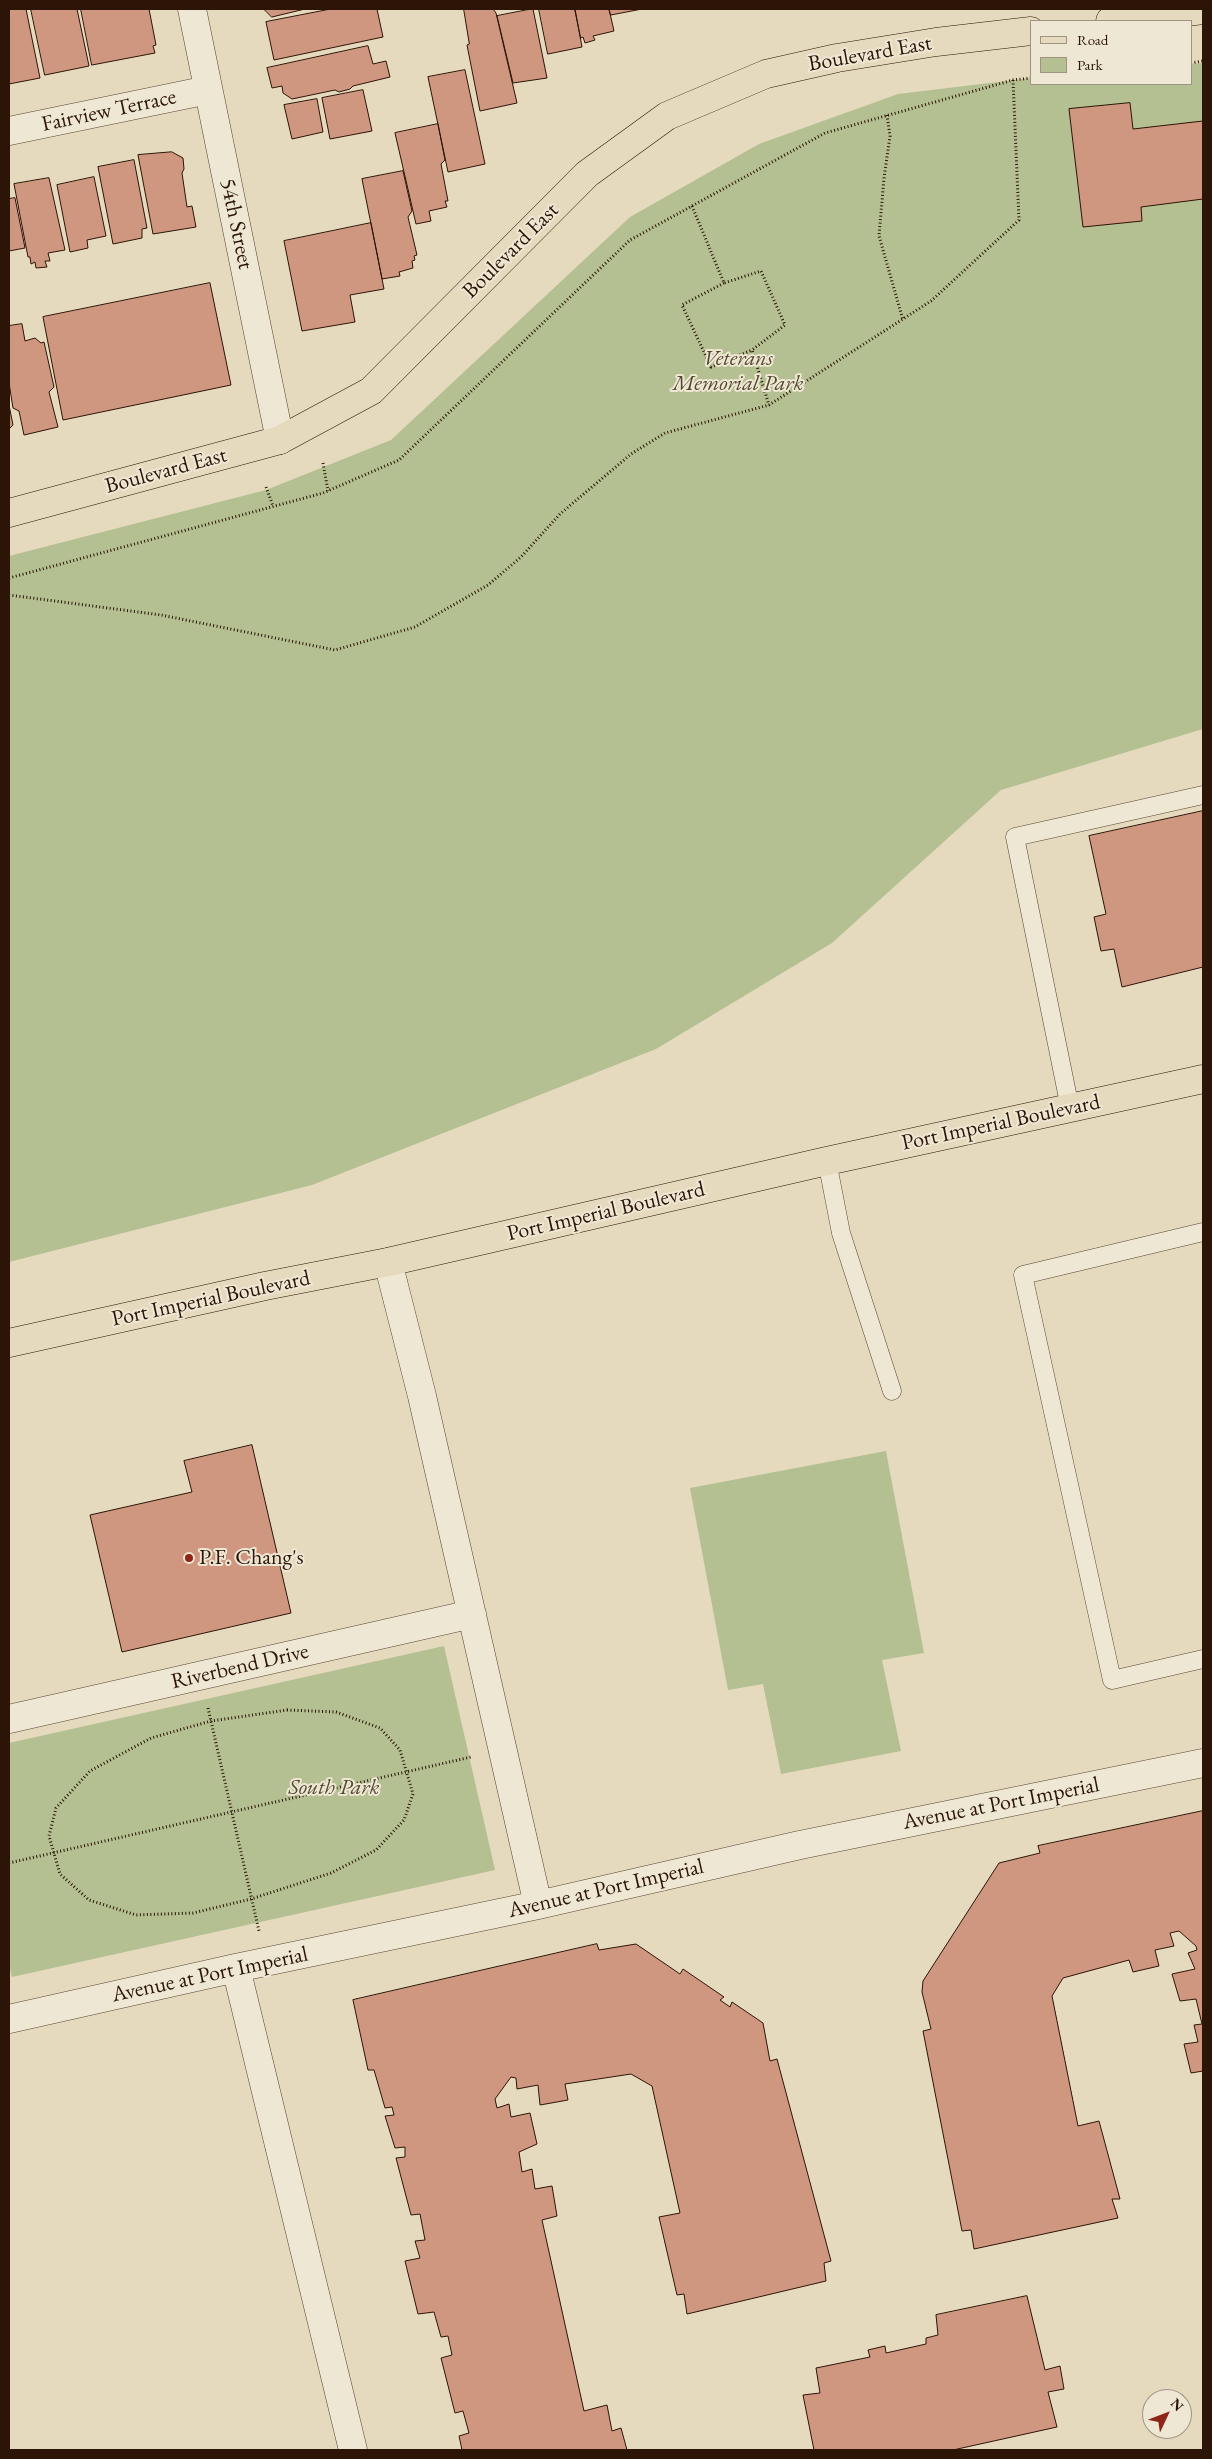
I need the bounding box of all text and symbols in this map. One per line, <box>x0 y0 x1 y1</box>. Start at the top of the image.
legend <box>1030 20 1192 85</box>
street label: Boulevard East <box>806 30 934 78</box>
text: Road <box>1077 30 1108 49</box>
text: Park <box>1077 55 1103 74</box>
street label: Fairview Terrace <box>39 84 179 138</box>
street label: 54th Street <box>214 176 258 272</box>
street label: Boulevard East <box>458 198 564 304</box>
park label: Veterans Memorial Park <box>672 346 804 398</box>
street label: Boulevard East <box>102 442 230 500</box>
street label: Port Imperial Boulevard <box>899 1089 1103 1157</box>
street label: Port Imperial Boulevard <box>505 1176 707 1248</box>
street label: Port Imperial Boulevard <box>109 1265 313 1333</box>
place label: P.F. Chang's <box>199 1545 304 1571</box>
marker: P.F. Chang's <box>183 1552 195 1564</box>
street label: Riverbend Drive <box>169 1638 311 1696</box>
street label: Avenue at Port Imperial <box>901 1772 1101 1836</box>
park label: South Park <box>288 1775 380 1801</box>
street label: Avenue at Port Imperial <box>506 1854 706 1924</box>
street label: Avenue at Port Imperial <box>110 1941 310 2009</box>
north arrow <box>1142 2389 1192 2439</box>
text: N <box>1167 2394 1188 2415</box>

